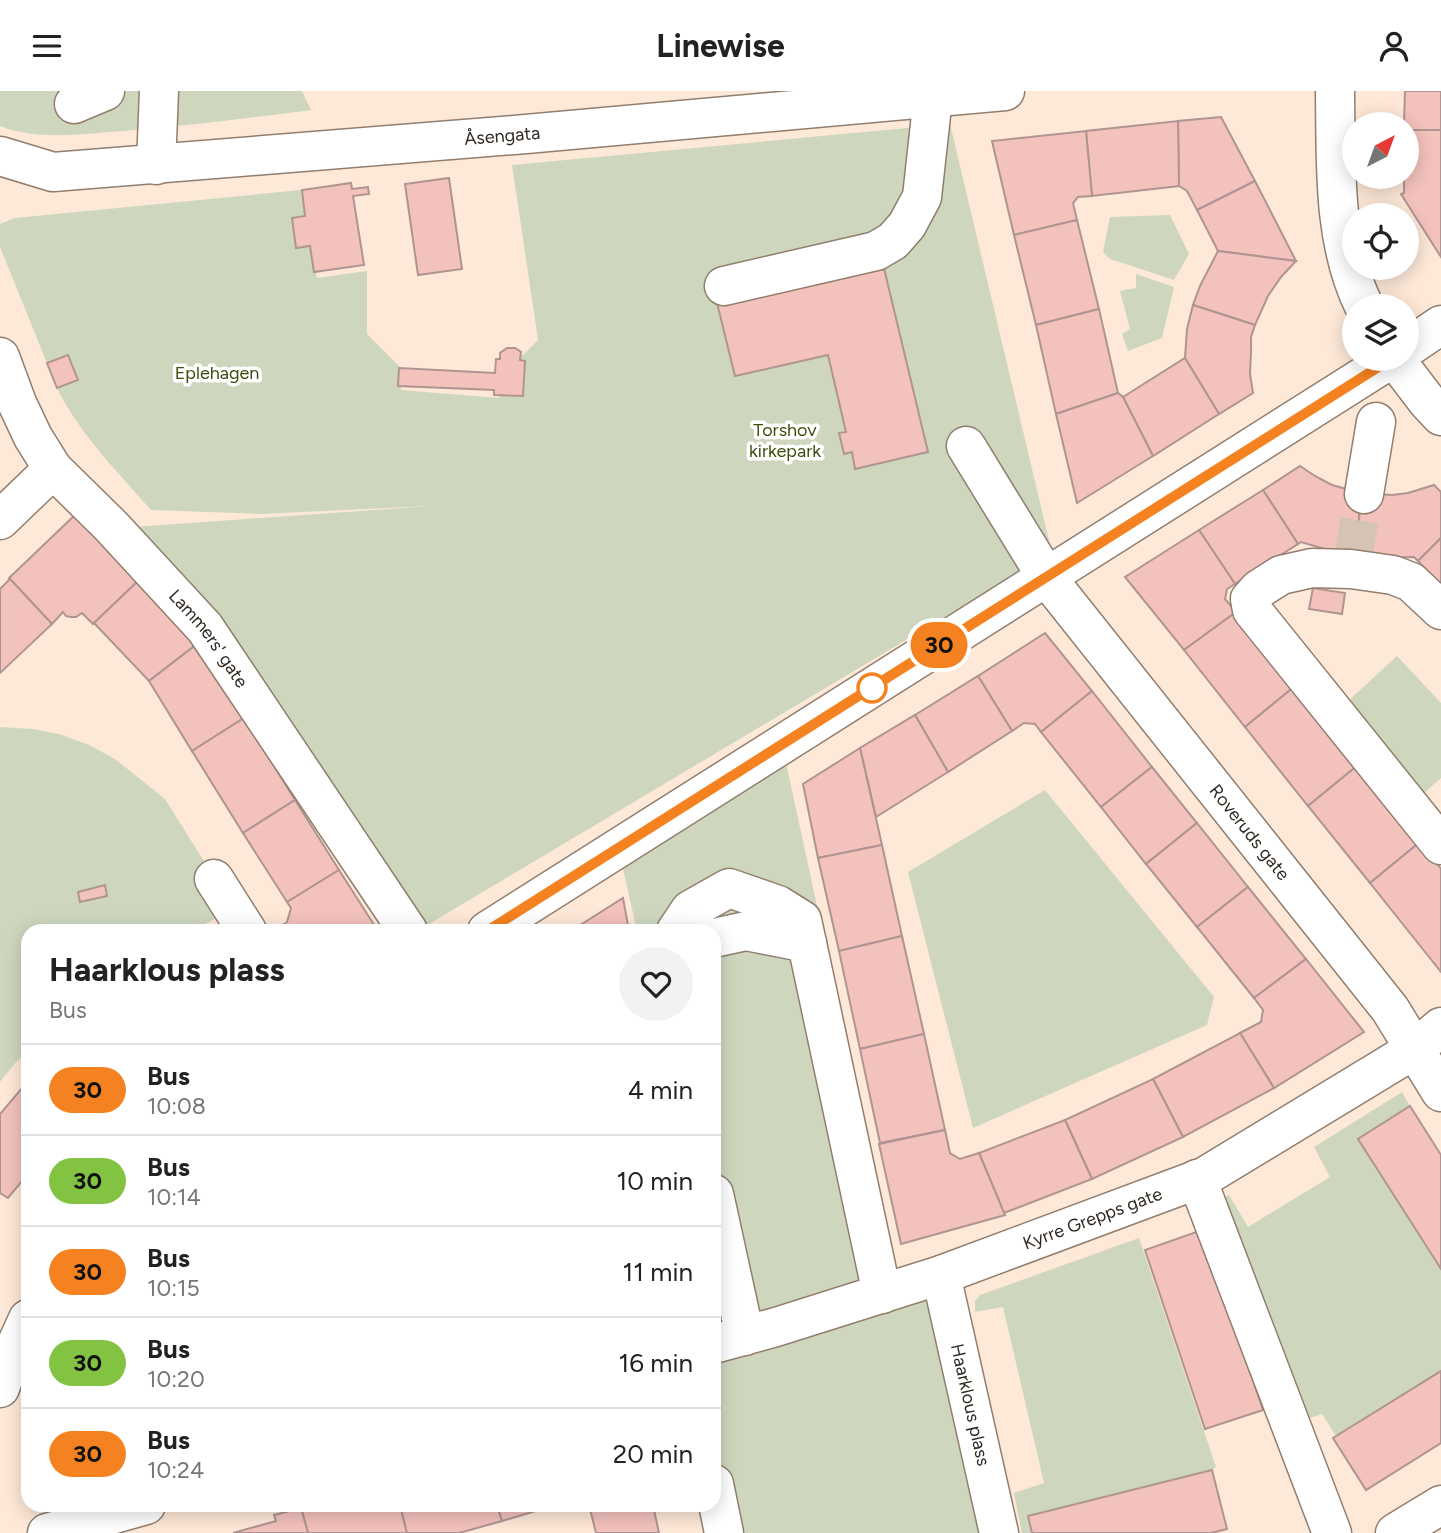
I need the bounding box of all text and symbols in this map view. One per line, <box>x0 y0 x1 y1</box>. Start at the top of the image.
icon: menu <box>28 27 66 65</box>
text: Linewise <box>656 27 785 65</box>
icon: person <box>1375 27 1413 65</box>
north arrow <box>1342 112 1419 189</box>
map controls <box>1342 112 1419 371</box>
street label: Åsengata <box>463 122 541 150</box>
button: locate <box>1342 203 1419 280</box>
button: layers <box>1342 294 1419 371</box>
park label: Eplehagen <box>175 362 259 384</box>
park label: Torshov kirkepark <box>749 419 821 462</box>
street label: Lammers' gate <box>164 585 253 692</box>
line badge: 30 <box>908 622 970 668</box>
text: 30 <box>925 630 953 659</box>
unlabelled marker <box>857 673 887 703</box>
street label: Roveruds gate <box>1205 780 1294 885</box>
button: heart <box>619 947 693 1021</box>
text: Haarklous plass <box>49 950 285 989</box>
text: Bus <box>49 996 87 1024</box>
text: Bus <box>147 1060 190 1092</box>
text: 4 min <box>628 1074 693 1106</box>
text: 30 <box>73 1075 102 1104</box>
text: 10:08 <box>147 1092 206 1120</box>
text: Bus <box>147 1151 190 1183</box>
text: 10 min <box>617 1165 693 1197</box>
text: 30 <box>73 1166 102 1195</box>
text: 10:14 <box>147 1183 201 1211</box>
street label: Kyrre Grepps gate <box>1020 1183 1165 1254</box>
text: Bus <box>147 1242 190 1274</box>
text: 11 min <box>622 1256 693 1288</box>
text: 30 <box>73 1257 102 1286</box>
text: 10:15 <box>147 1274 200 1302</box>
text: Bus <box>147 1333 190 1365</box>
street label: Haarklous plass <box>946 1342 995 1468</box>
text: 16 min <box>618 1347 693 1379</box>
text: 30 <box>73 1348 102 1377</box>
text: 10:20 <box>147 1365 205 1393</box>
text: Bus <box>147 1424 190 1456</box>
text: 20 min <box>613 1438 693 1470</box>
text: 30 <box>73 1439 102 1468</box>
text: 10:24 <box>147 1456 204 1484</box>

